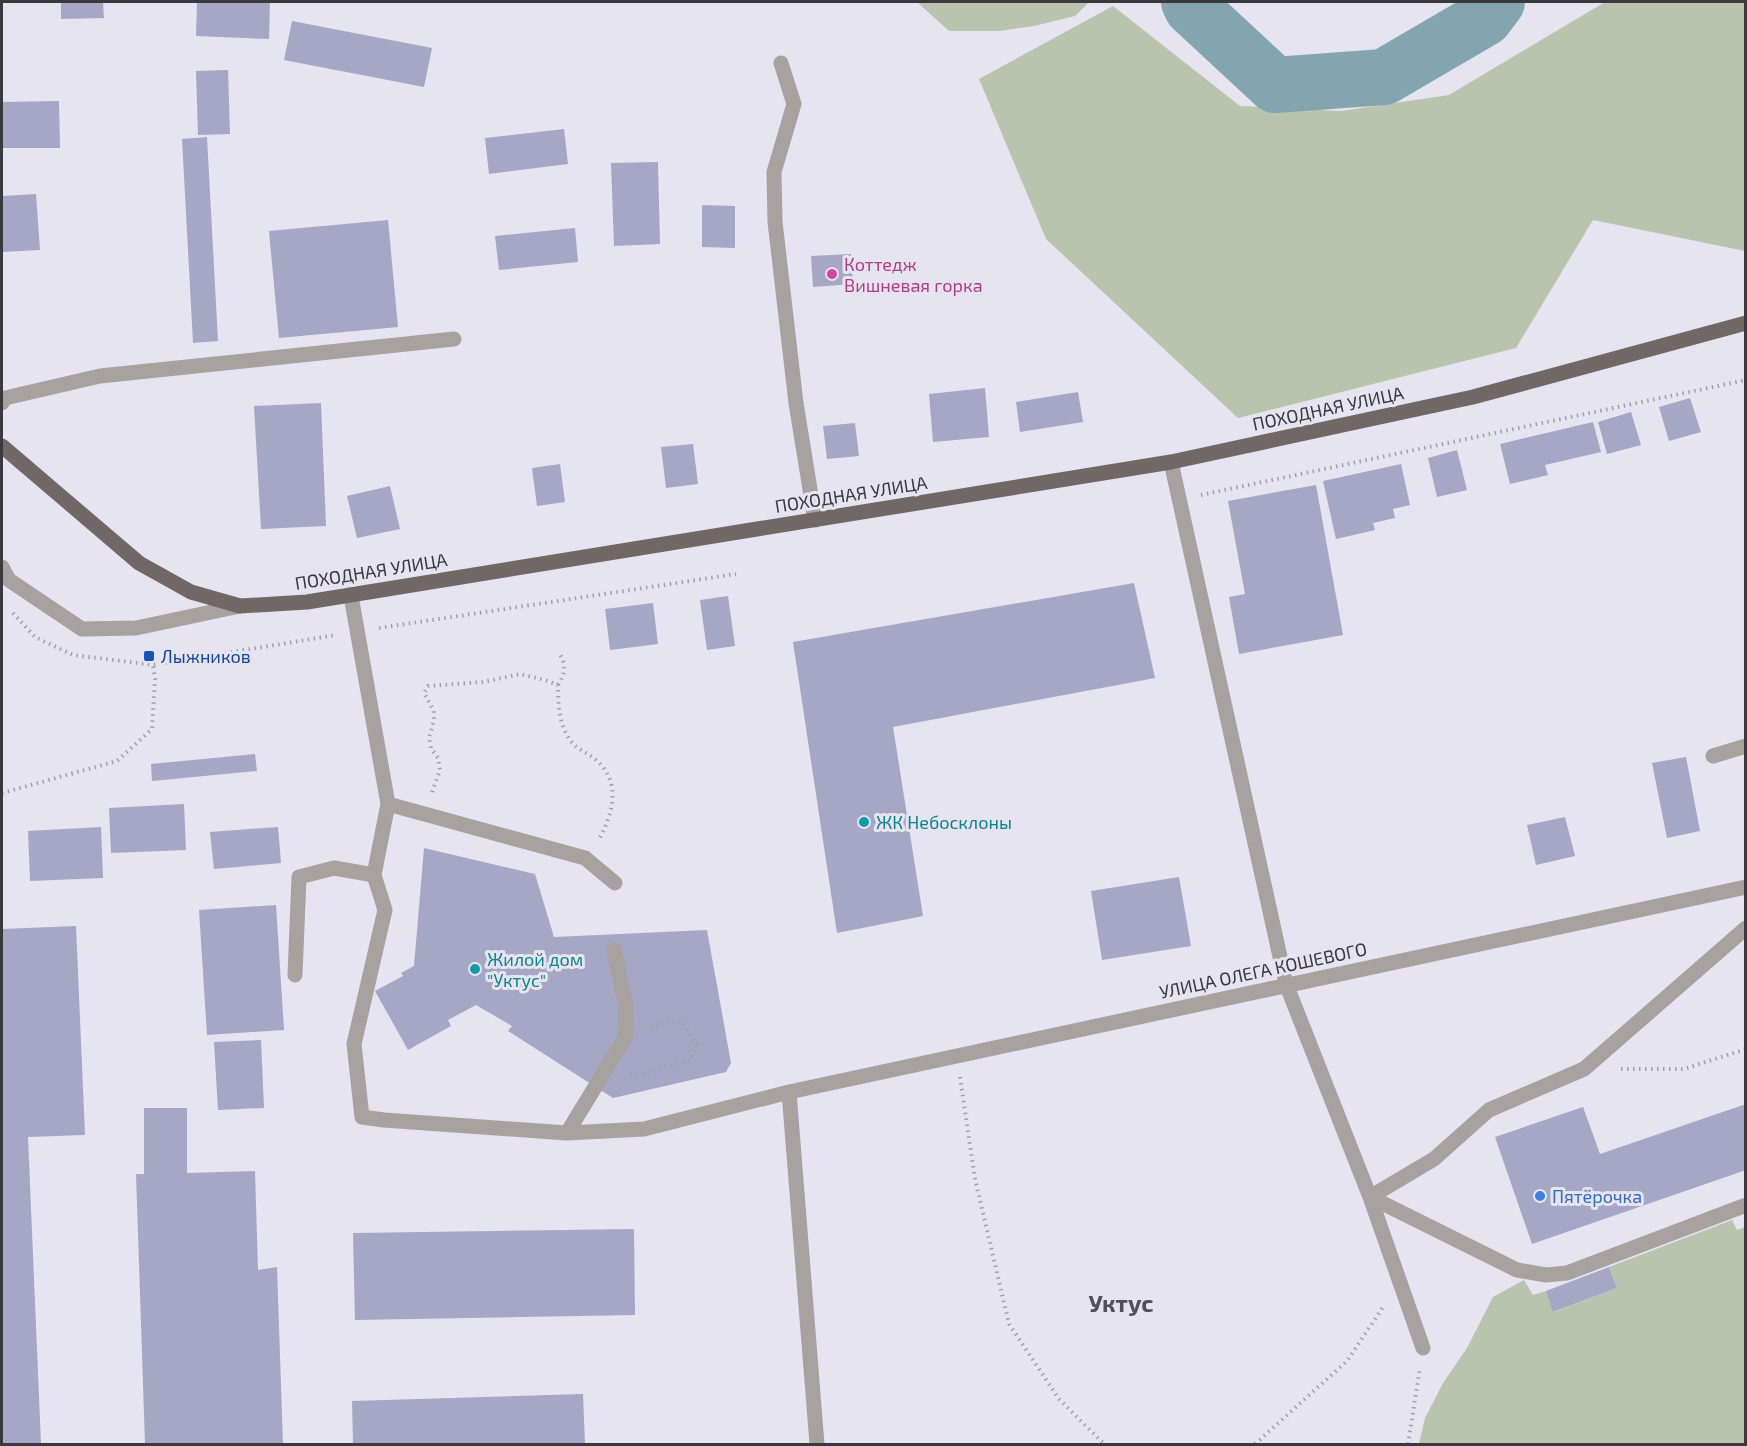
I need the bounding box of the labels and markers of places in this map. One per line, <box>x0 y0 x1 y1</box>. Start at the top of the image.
place label: Коттедж Вишневая горка <box>844 253 983 296</box>
marker: Коттедж Вишневая горка <box>825 267 839 281</box>
place label: Лыжников <box>161 645 251 667</box>
marker: Лыжников <box>142 649 156 663</box>
place label: ЖК Небосклоны <box>876 811 1012 833</box>
marker: ЖК Небосклоны <box>857 815 871 829</box>
place label: Жилой дом "Уктус" <box>487 948 583 991</box>
marker: Жилой дом "Уктус" <box>468 962 482 976</box>
place label: Пятёрочка <box>1552 1185 1642 1207</box>
marker: Пятёрочка <box>1533 1189 1547 1203</box>

